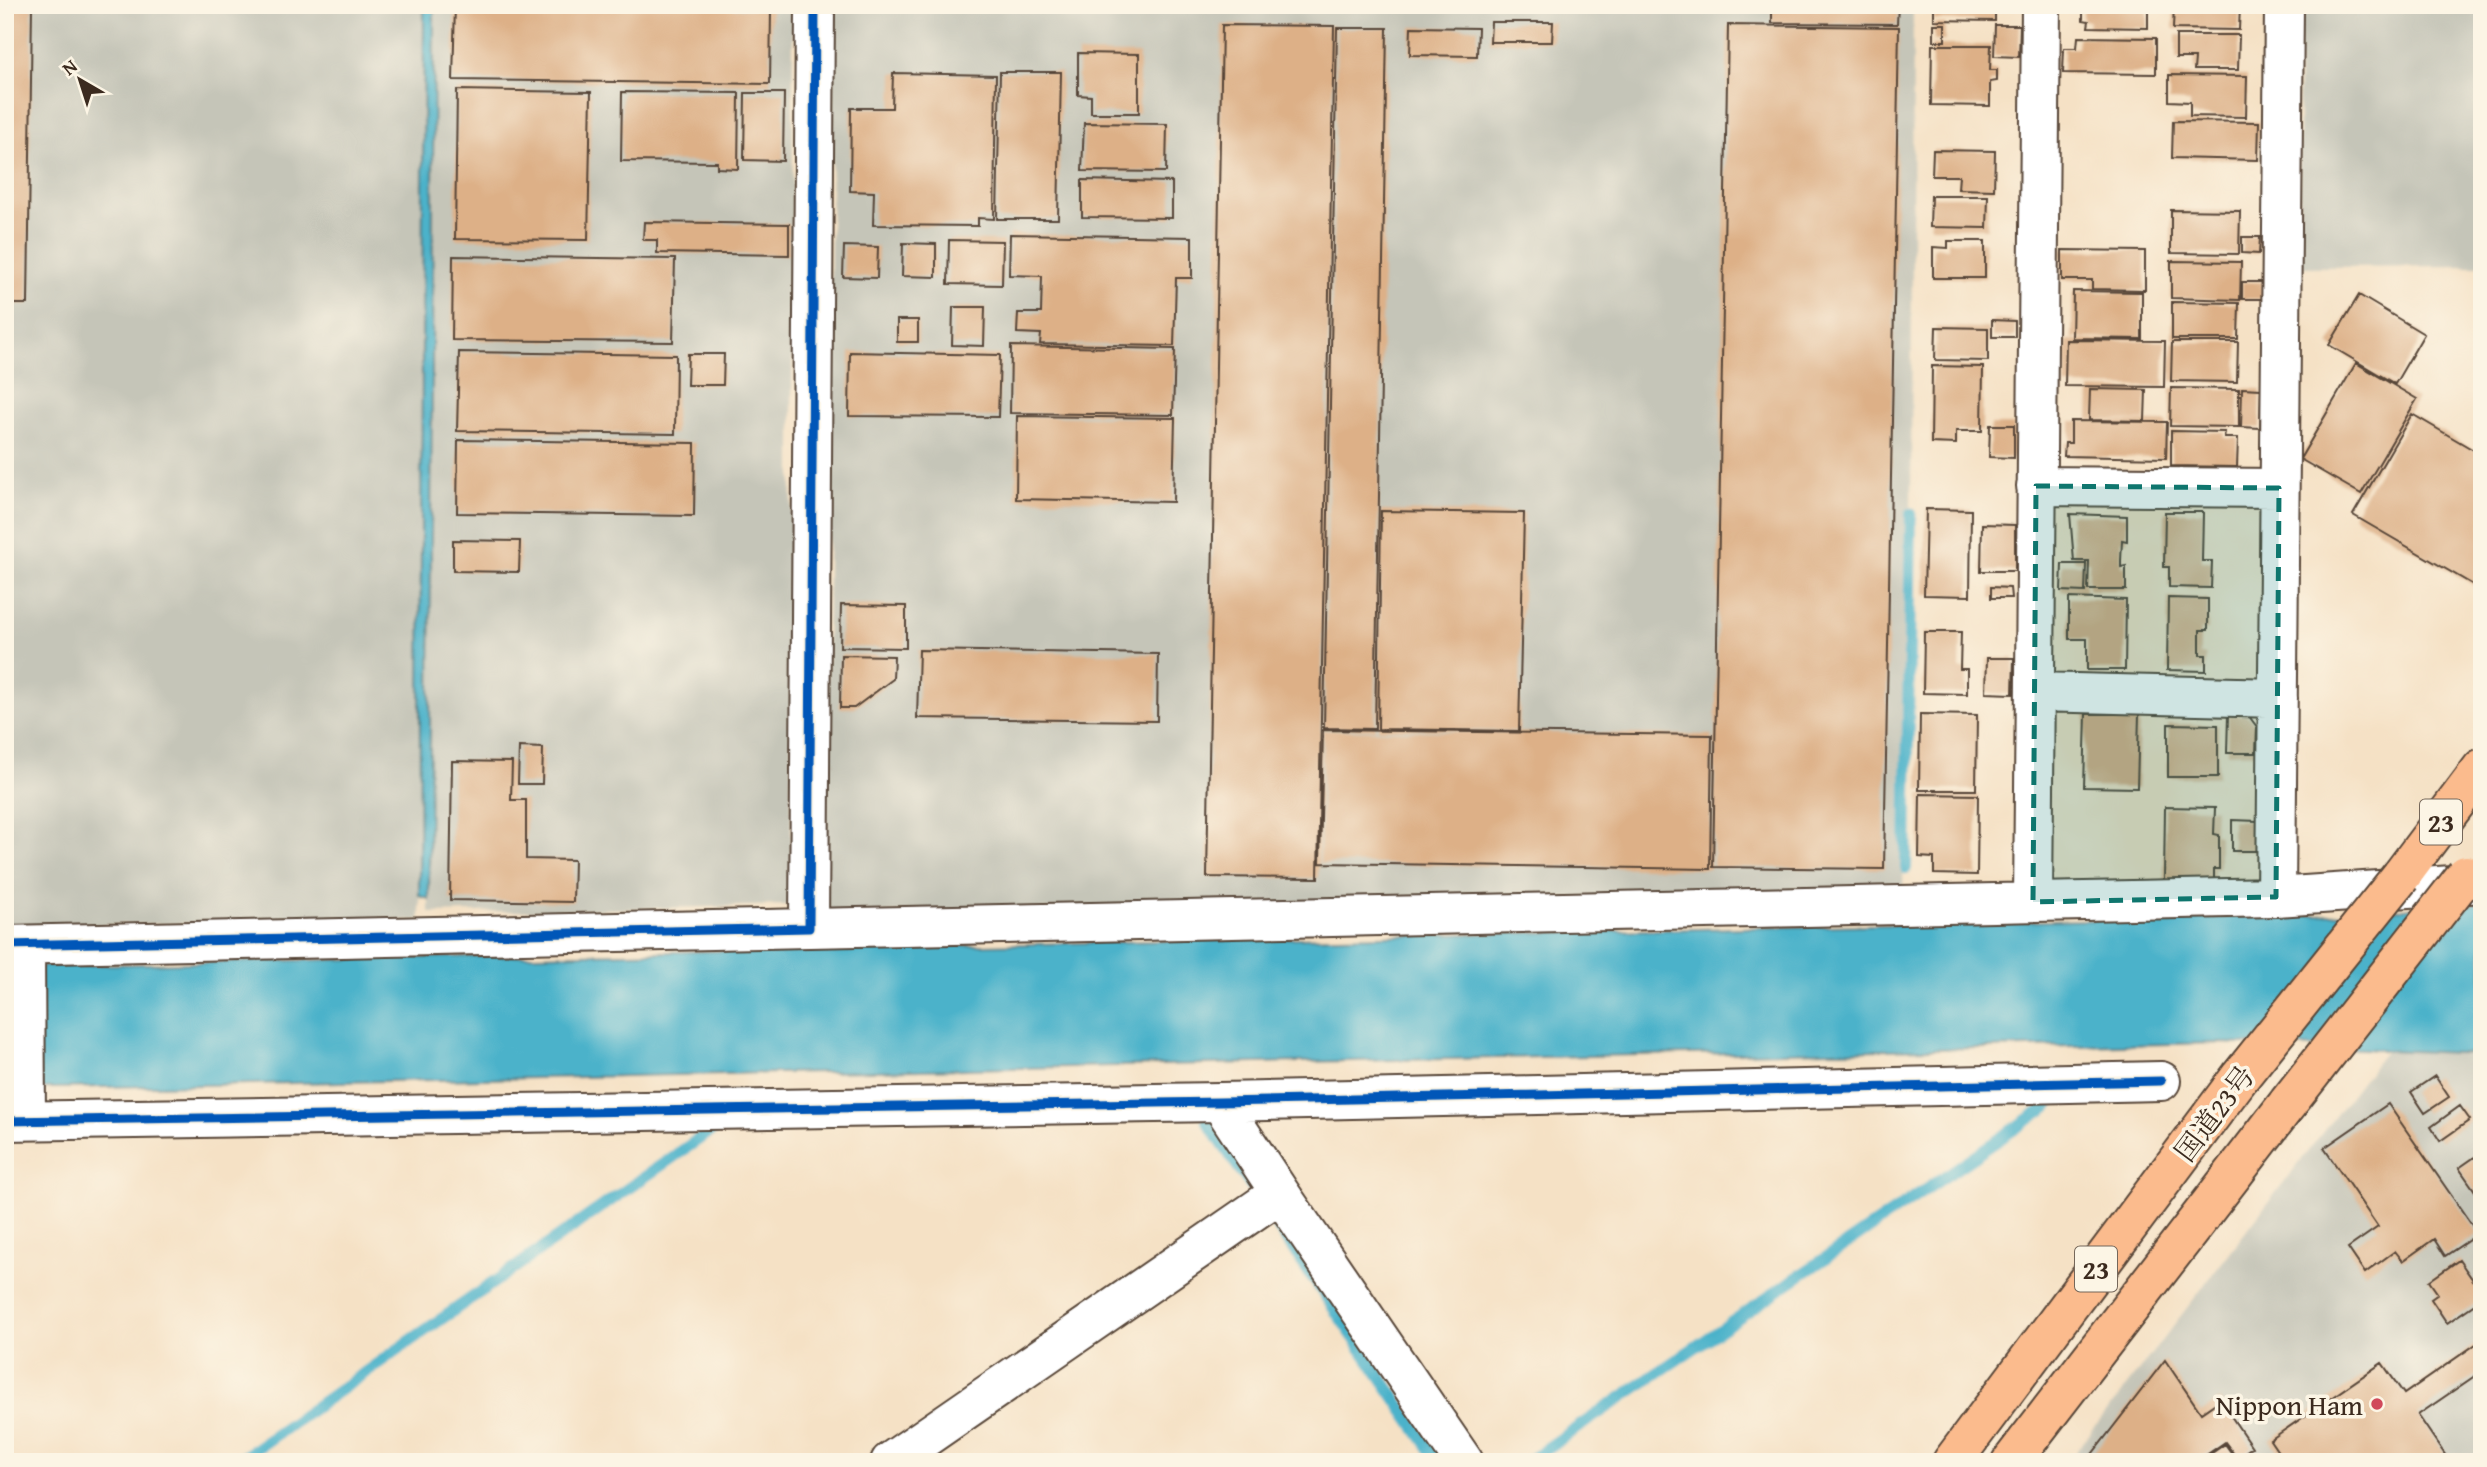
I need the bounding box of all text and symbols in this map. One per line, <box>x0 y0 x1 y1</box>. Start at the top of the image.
north arrow <box>46 46 116 116</box>
text: N <box>56 52 83 82</box>
road number: 23 <box>2420 800 2462 844</box>
street label: 国道23号 <box>2164 1056 2264 1170</box>
road number: 23 <box>2075 1246 2117 1292</box>
place label: Nippon Ham <box>2216 1384 2363 1425</box>
marker: Nippon Ham <box>2369 1396 2385 1412</box>

